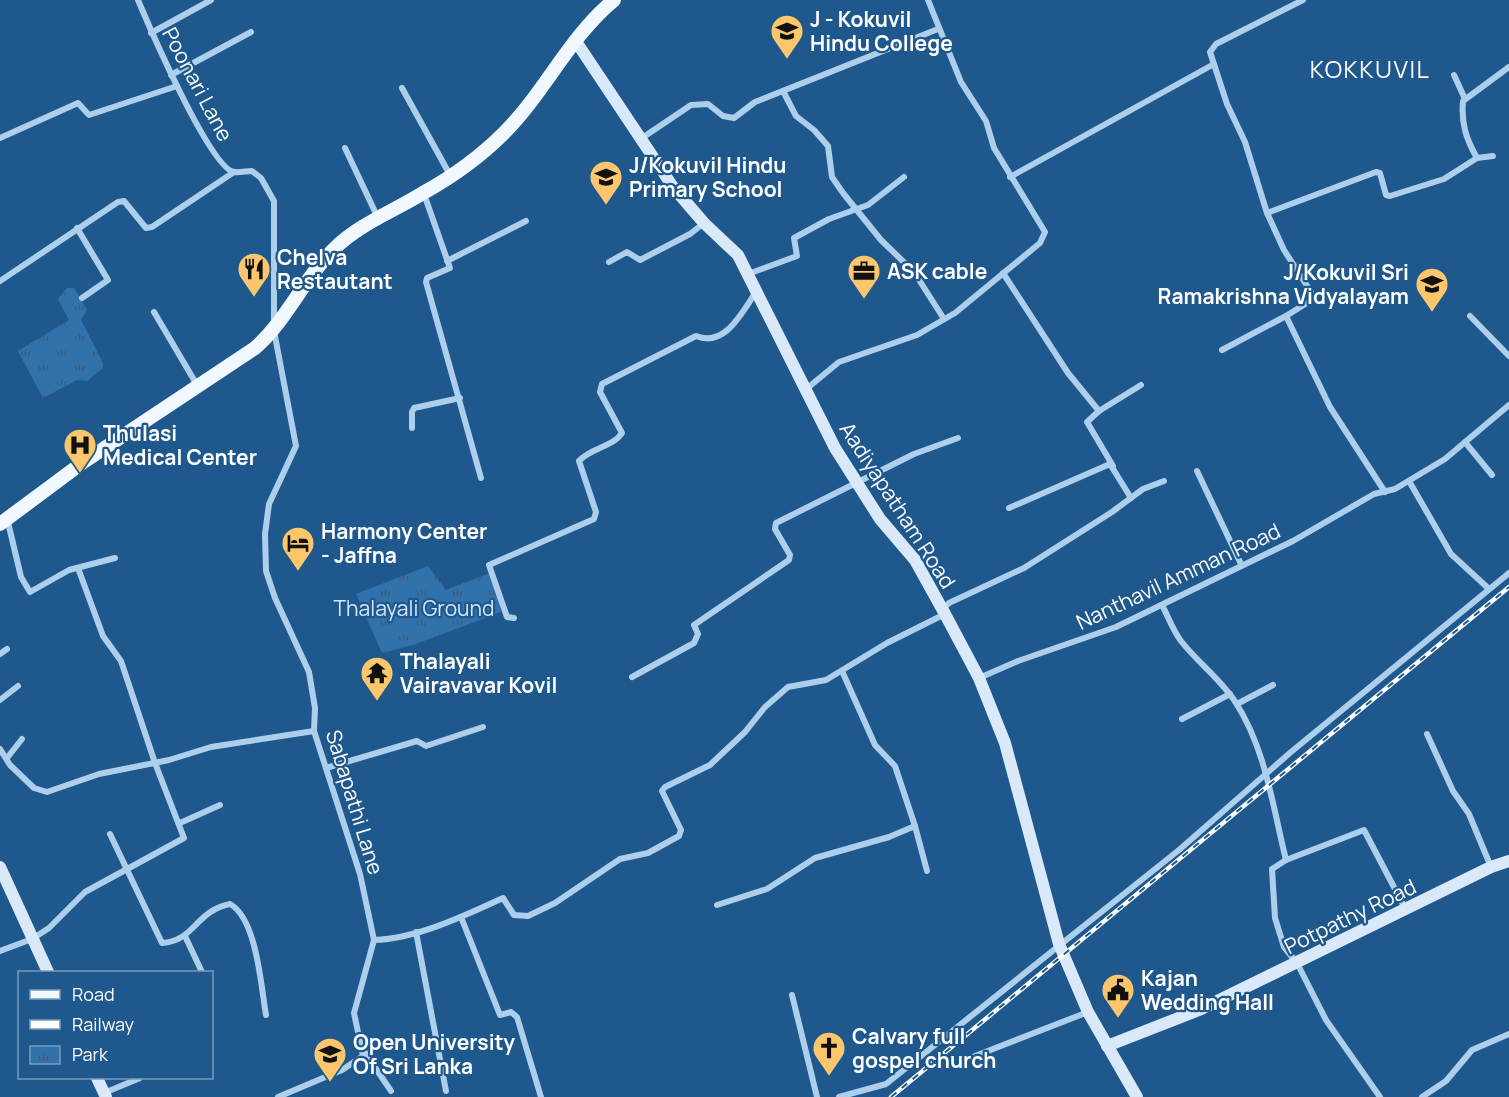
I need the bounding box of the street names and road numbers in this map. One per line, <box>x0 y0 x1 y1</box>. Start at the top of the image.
street label: Poonari Lane <box>156 22 240 146</box>
street label: Aadiyapatham Road <box>834 416 962 594</box>
street label: Nanthavil Amman Road <box>1071 516 1285 636</box>
street label: Sabapathi Lane <box>320 726 390 878</box>
street label: Potpathy Road <box>1279 872 1421 960</box>

